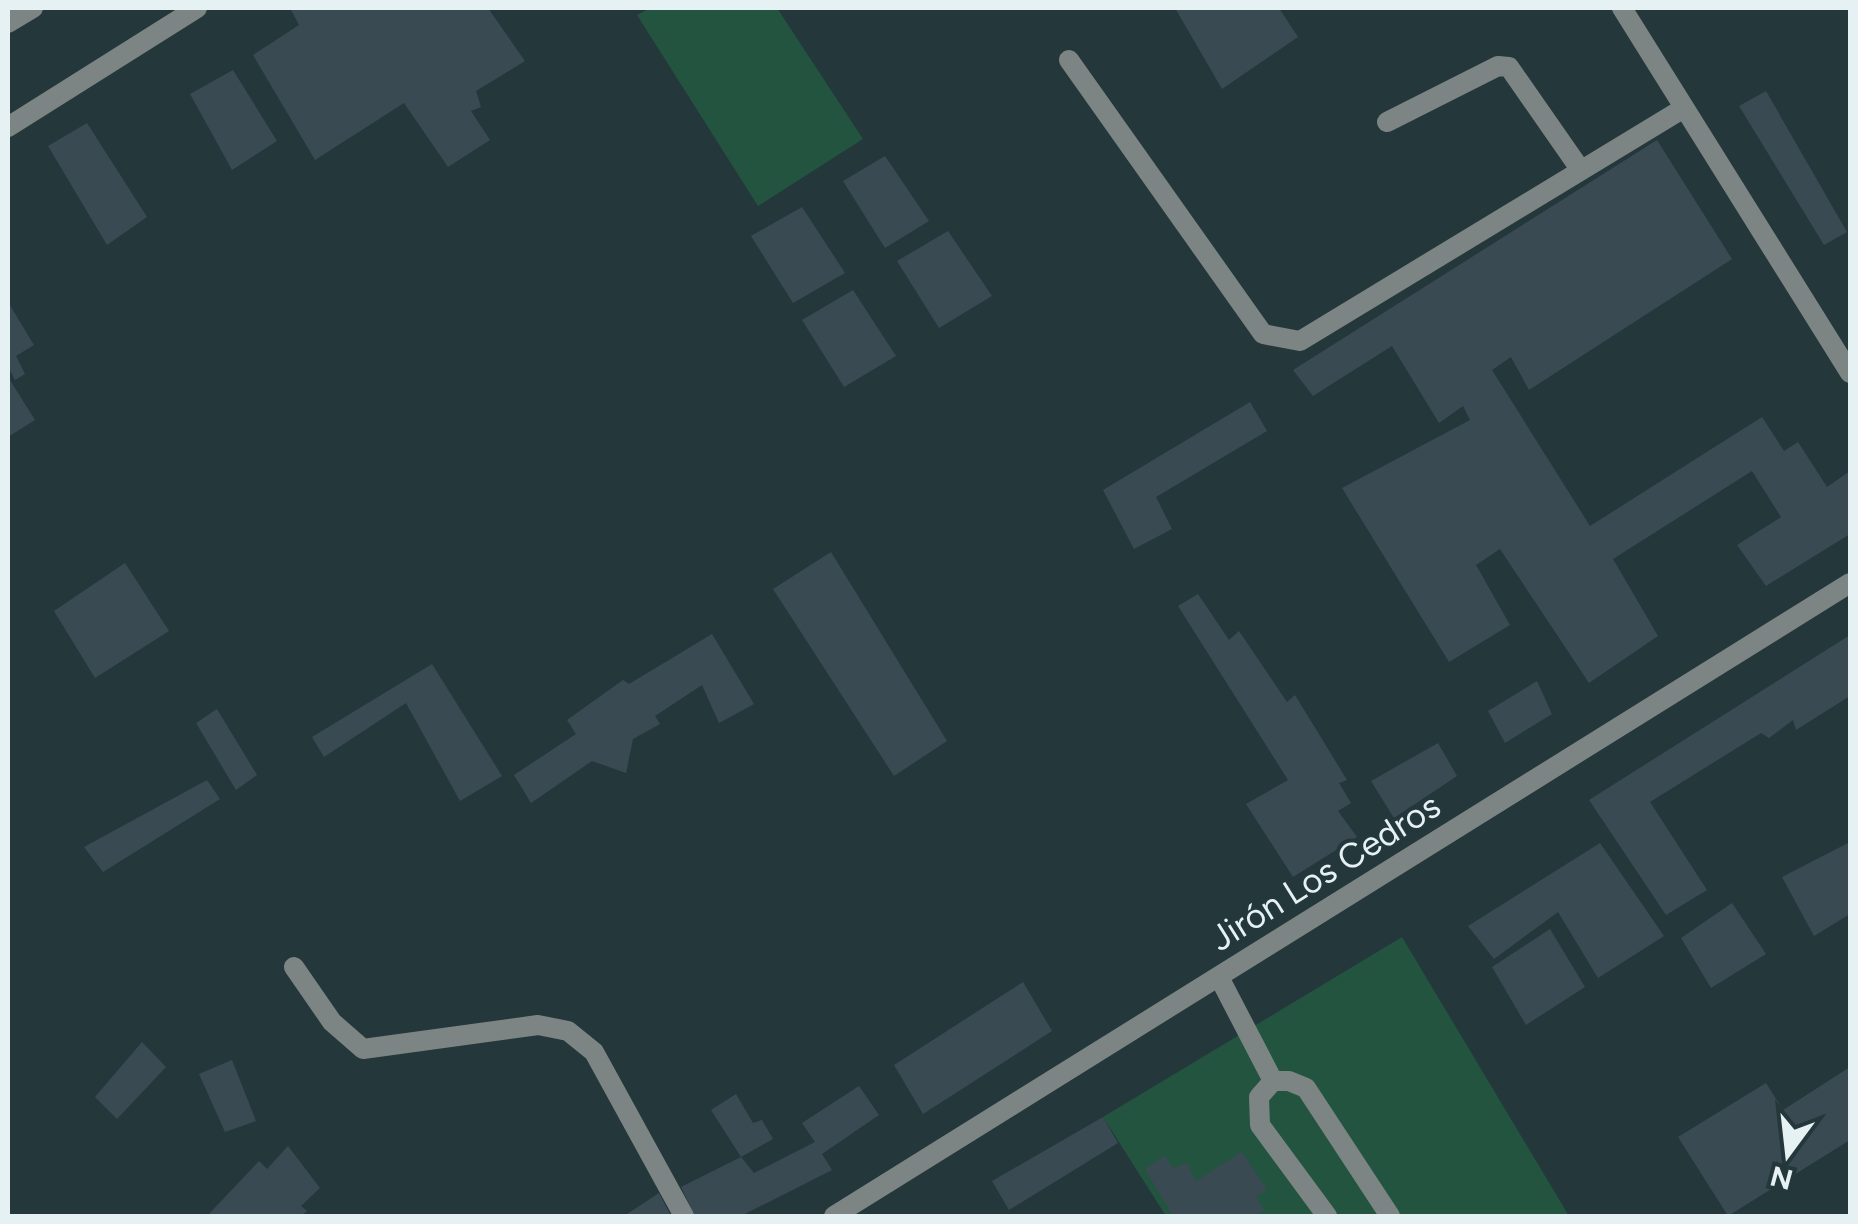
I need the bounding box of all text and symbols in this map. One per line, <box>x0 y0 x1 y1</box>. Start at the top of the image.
street label: Jirón Los Cedros <box>1202 784 1448 960</box>
north arrow <box>1738 1104 1838 1204</box>
text: N <box>1767 1159 1796 1197</box>

